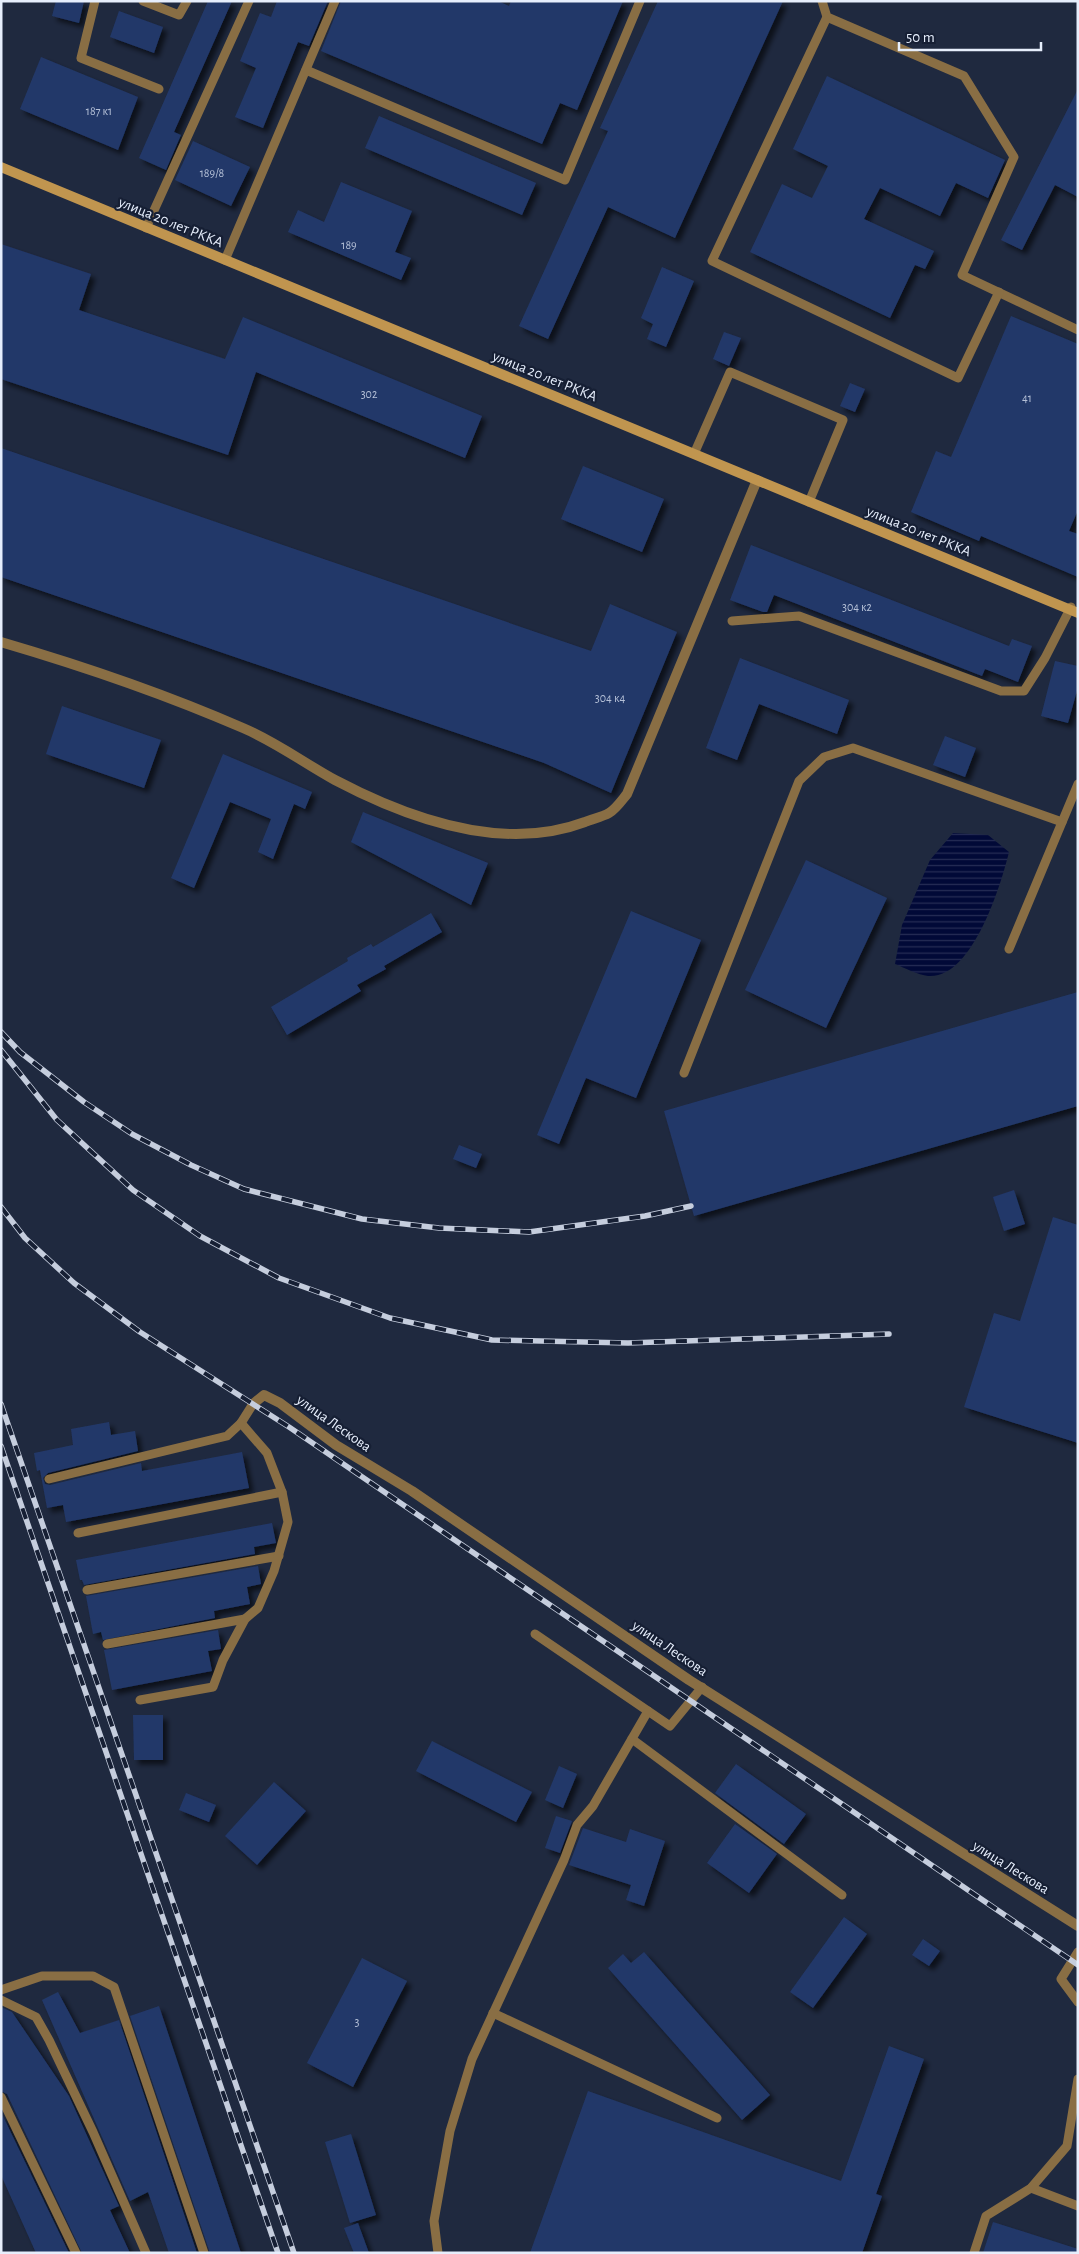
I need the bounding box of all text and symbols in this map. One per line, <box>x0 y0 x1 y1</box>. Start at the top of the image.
scale bar <box>899 20 1042 52</box>
text: 50 m <box>906 30 935 45</box>
house number: 187 к1 <box>86 105 112 117</box>
house number: 189/8 <box>200 167 225 179</box>
street label: улица 20 лет РККА <box>115 194 225 250</box>
house number: 189 <box>341 239 357 251</box>
street label: улица 20 лет РККА <box>489 348 599 404</box>
house number: 302 <box>361 388 378 400</box>
house number: 41 <box>1022 392 1032 404</box>
street label: улица 20 лет РККА <box>863 503 973 559</box>
house number: 304 к2 <box>842 601 873 613</box>
house number: 304 к4 <box>595 692 625 704</box>
street label: улица Лескова <box>293 1392 374 1455</box>
street label: улица Лескова <box>629 1617 710 1679</box>
street label: улица Лескова <box>969 1837 1052 1897</box>
house number: 3 <box>355 2016 360 2028</box>

